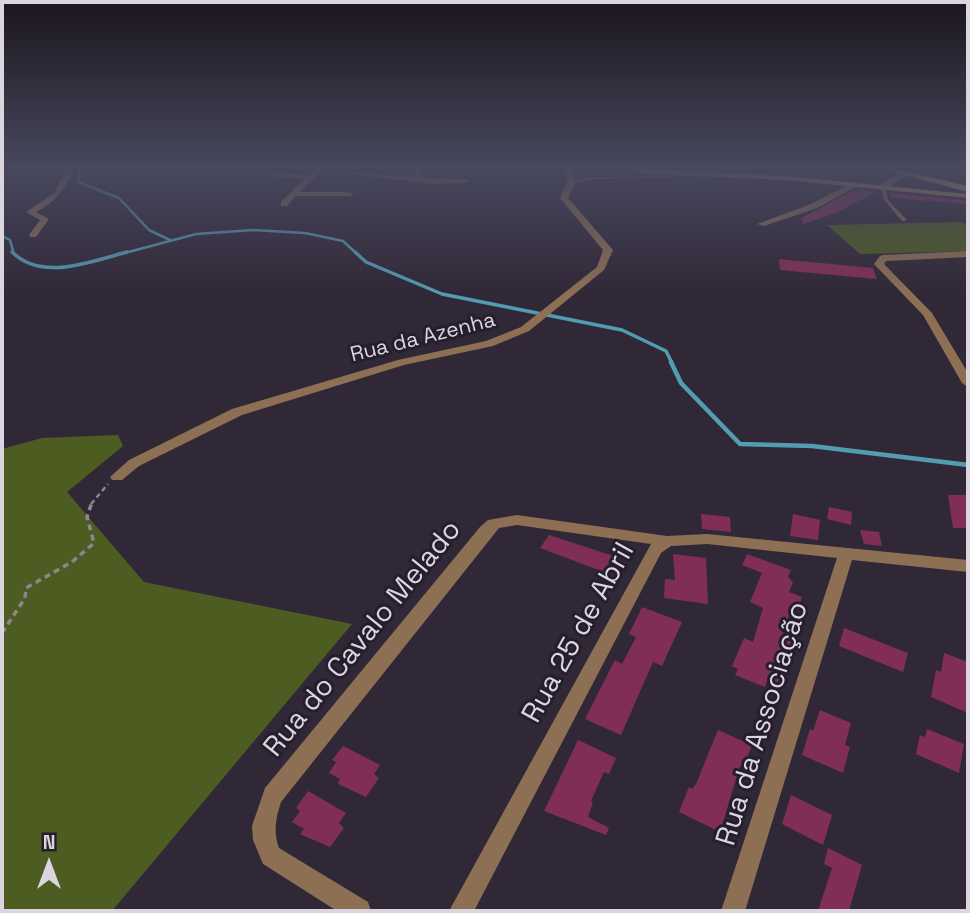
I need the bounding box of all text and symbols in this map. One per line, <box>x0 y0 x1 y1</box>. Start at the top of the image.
street label: Rua da Azenha <box>348 308 498 368</box>
street label: Rua do Cavalo Melado <box>257 514 469 764</box>
street label: Rua 25 de Abril <box>516 537 642 729</box>
street label: Rua da Associação <box>710 598 816 850</box>
north arrow <box>14 829 84 899</box>
text: N <box>43 830 55 855</box>

